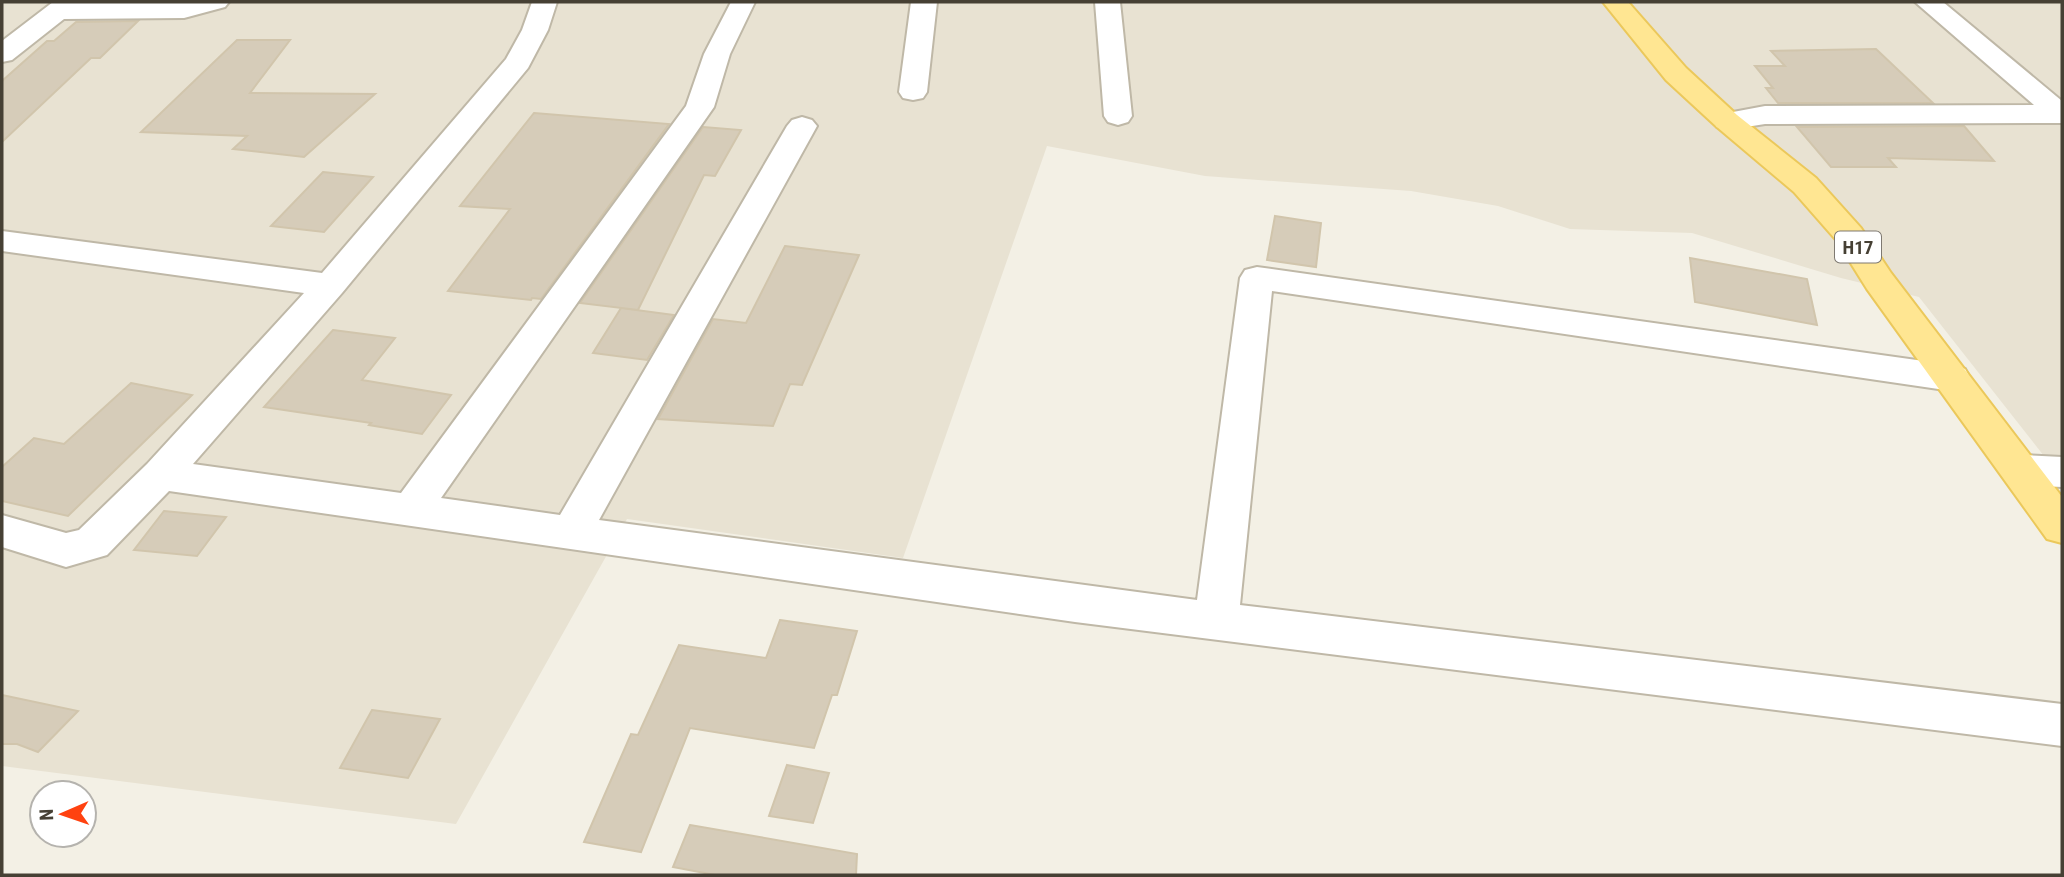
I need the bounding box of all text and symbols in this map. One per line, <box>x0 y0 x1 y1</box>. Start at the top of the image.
road number: H17 <box>1835 232 1881 262</box>
north arrow <box>28 779 98 849</box>
text: N <box>35 808 58 821</box>

